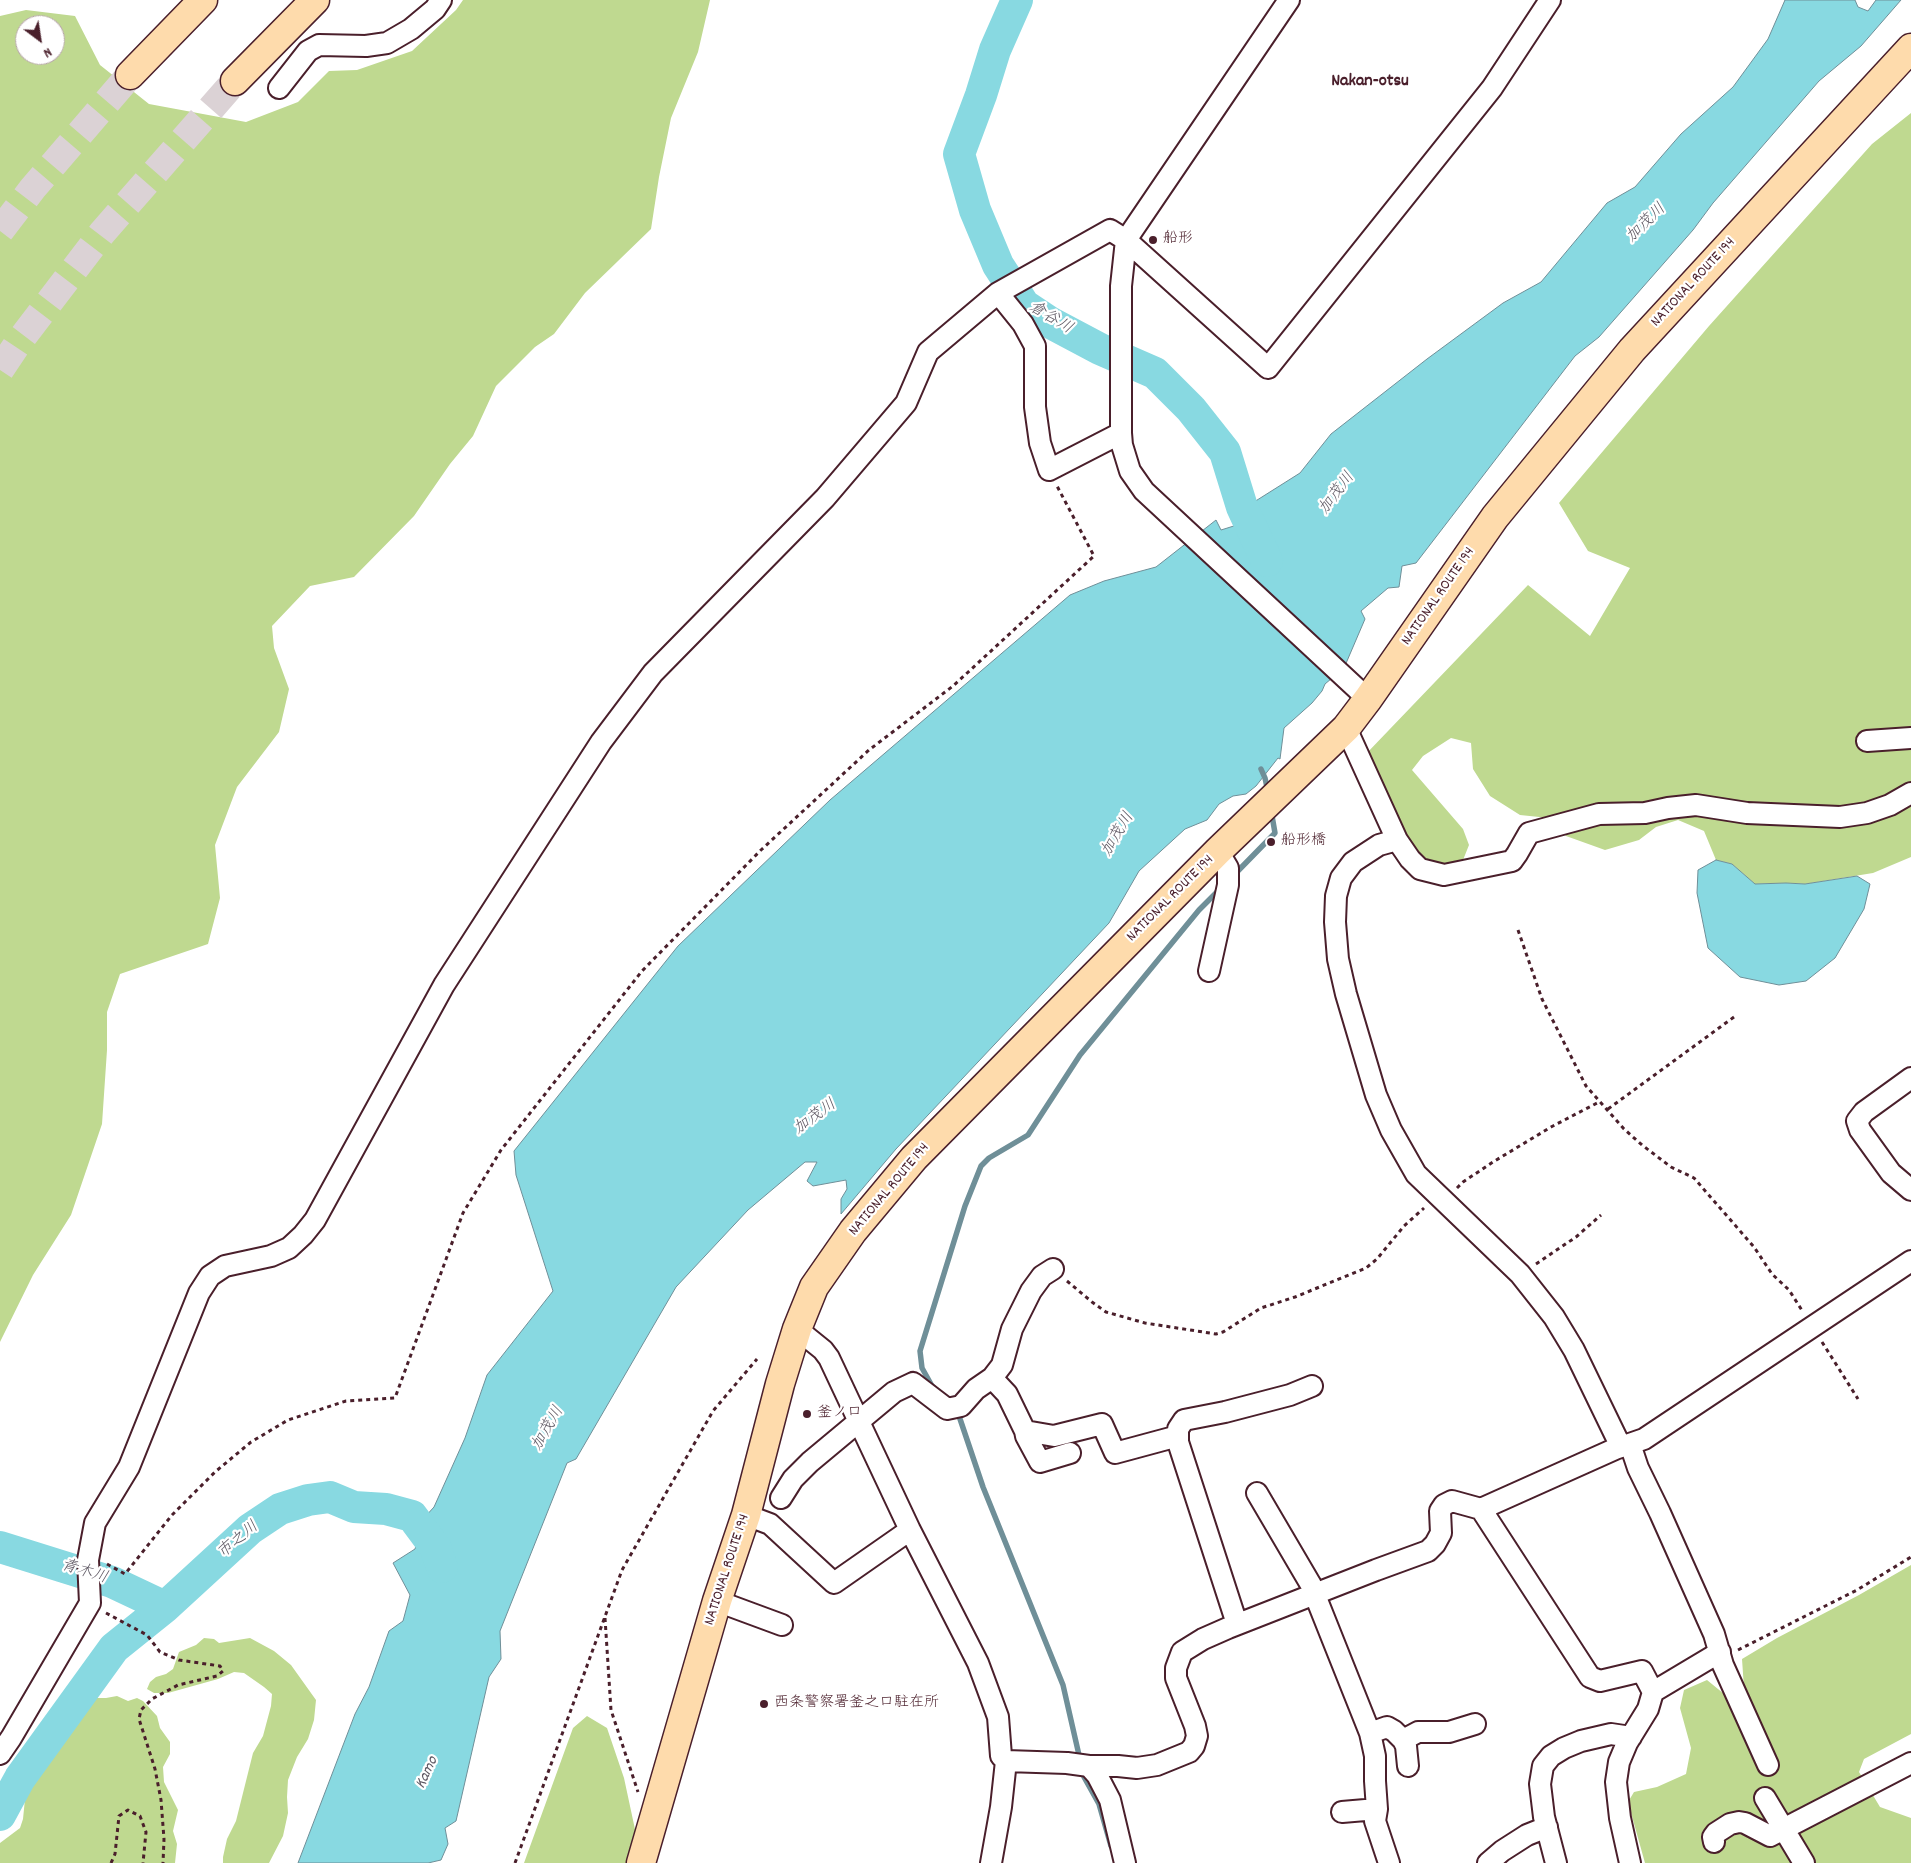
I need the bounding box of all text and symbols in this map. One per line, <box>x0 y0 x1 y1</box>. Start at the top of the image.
north arrow <box>15 15 65 65</box>
text: N <box>39 42 55 62</box>
district label: Nakan-otsu <box>1331 72 1409 94</box>
water label: 加茂川 <box>1623 200 1671 248</box>
place label: 船形 <box>1163 231 1193 249</box>
marker: 船形 <box>1147 234 1159 246</box>
street label: NATIONAL ROUTE 194 <box>1648 235 1740 331</box>
water label: 倉谷川 <box>1024 298 1076 340</box>
water label: 加茂川 <box>1316 469 1360 519</box>
street label: NATIONAL ROUTE 194 <box>1398 544 1480 650</box>
water label: 加茂川 <box>1098 809 1140 861</box>
place label: 船形橋 <box>1281 833 1326 851</box>
marker: 船形橋 <box>1265 836 1277 848</box>
street label: NATIONAL ROUTE 194 <box>1124 852 1218 946</box>
water label: 加茂川 <box>791 1096 841 1140</box>
street label: NATIONAL ROUTE 194 <box>846 1140 934 1240</box>
water label: 加茂川 <box>529 1403 569 1455</box>
place label: 釜ノ口 <box>817 1405 862 1423</box>
marker: 釜ノ口 <box>801 1408 813 1420</box>
street label: NATIONAL ROUTE 194 <box>702 1512 754 1628</box>
water label: 市之川 <box>214 1518 264 1564</box>
water label: 青木川 <box>58 1557 110 1589</box>
place label: 西条警察署釜之口駐在所 <box>774 1695 939 1713</box>
marker: 西条警察署釜之口駐在所 <box>758 1698 770 1710</box>
water label: Kamo <box>412 1754 444 1792</box>

